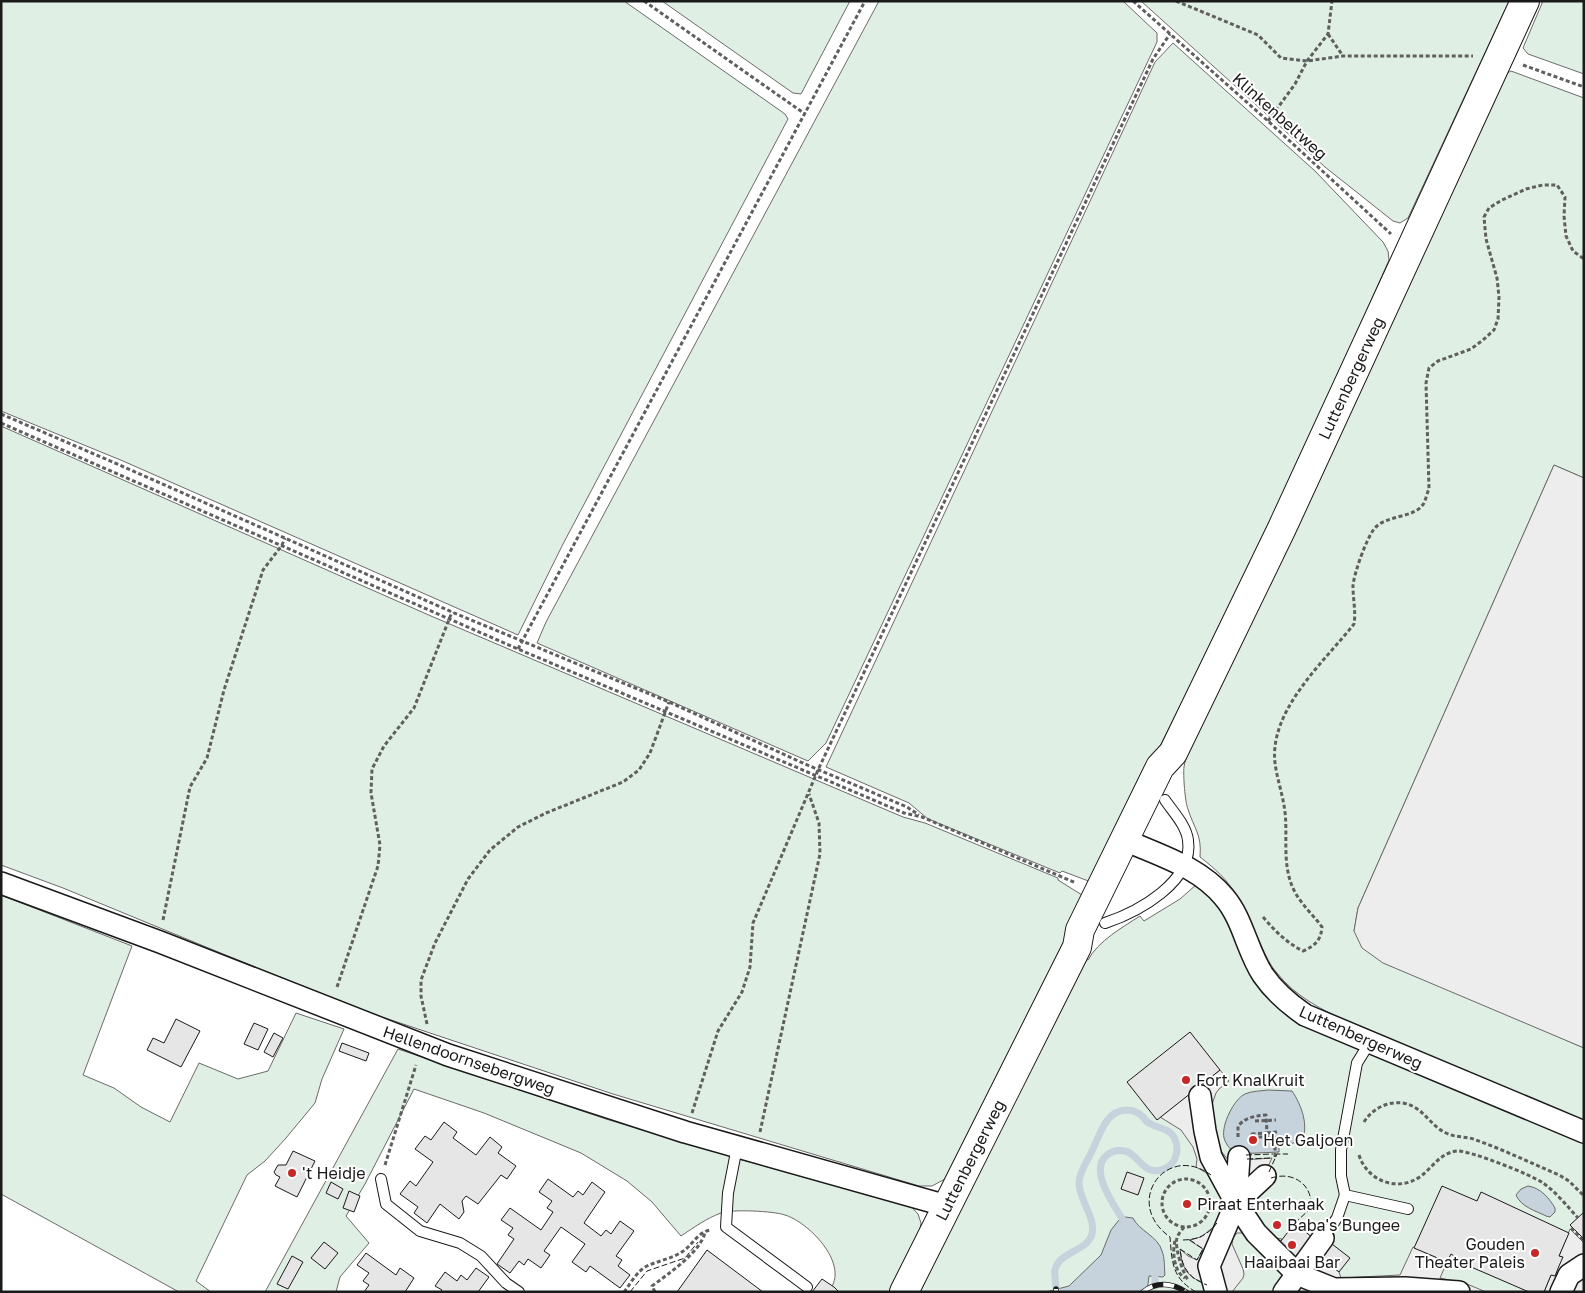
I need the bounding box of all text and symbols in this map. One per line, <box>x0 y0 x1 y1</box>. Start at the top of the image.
street label: Klinkenbeltweg <box>1229 68 1331 164</box>
street label: Luttenbergerweg <box>1314 313 1388 443</box>
street label: Luttenbergerweg <box>1296 1001 1426 1073</box>
street label: Hellendoornsebergweg <box>380 1021 558 1099</box>
place label: Fort KnalKruit <box>1196 1070 1305 1090</box>
marker: Fort KnalKruit <box>1180 1074 1192 1086</box>
street label: Luttenbergerweg <box>931 1096 1009 1224</box>
place label: Het Galjoen <box>1263 1130 1353 1150</box>
marker: Het Galjoen <box>1247 1134 1259 1146</box>
place label: 't Heidje <box>302 1163 366 1183</box>
marker: 't Heidje <box>286 1167 298 1179</box>
place label: Piraat Enterhaak <box>1197 1194 1325 1214</box>
marker: Piraat Enterhaak <box>1181 1198 1193 1210</box>
place label: Baba's Bungee <box>1287 1215 1400 1235</box>
marker: Baba's Bungee <box>1271 1219 1283 1231</box>
place label: Gouden Theater Paleis <box>1415 1234 1525 1272</box>
marker: Haaibaai Bar <box>1286 1239 1298 1251</box>
marker: Gouden Theater Paleis <box>1529 1247 1541 1259</box>
place label: Haaibaai Bar <box>1244 1252 1340 1272</box>

